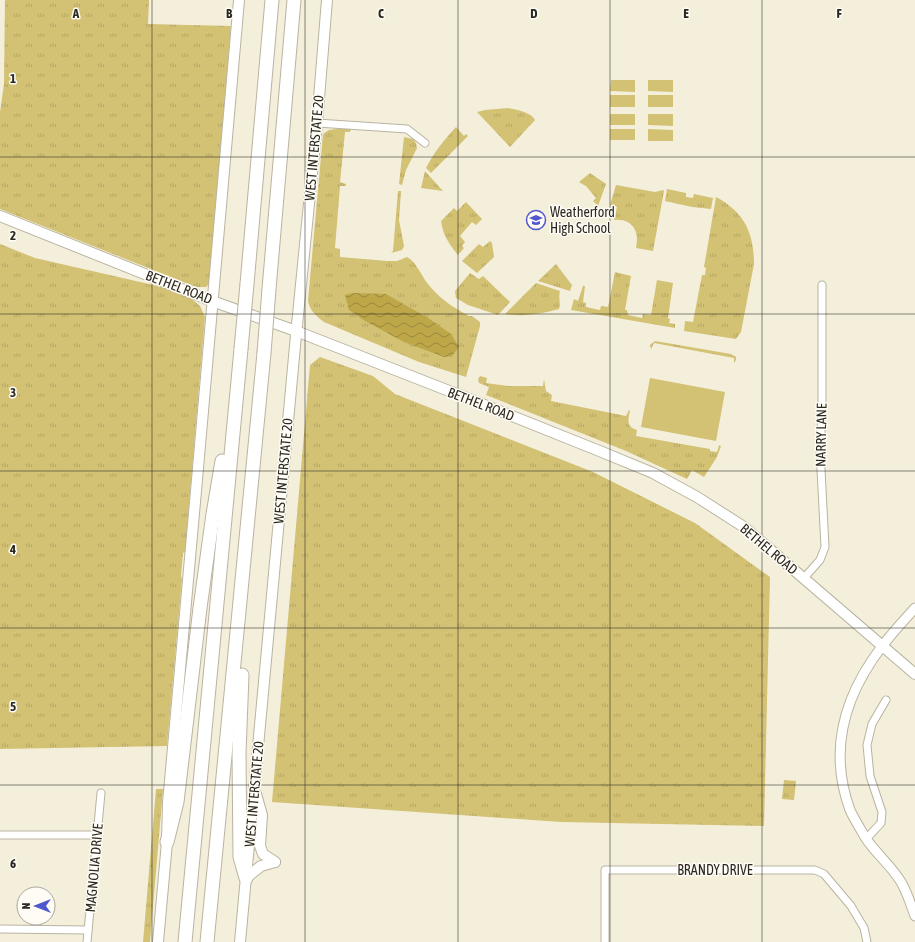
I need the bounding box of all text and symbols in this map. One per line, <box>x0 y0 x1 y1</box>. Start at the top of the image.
text: A <box>72 6 80 21</box>
text: B <box>226 6 233 21</box>
text: C <box>378 6 384 21</box>
text: D <box>530 6 538 21</box>
text: E <box>683 6 689 21</box>
text: F <box>836 6 842 21</box>
text: 1 <box>10 71 16 86</box>
street label: WEST INTERSTATE 20 <box>301 94 327 201</box>
place label: Weatherford High School <box>550 204 615 236</box>
school or university icon: Weatherford High School <box>525 209 547 231</box>
text: 2 <box>10 228 16 243</box>
street label: BETHEL ROAD <box>143 267 215 307</box>
street label: BETHEL ROAD <box>445 384 517 424</box>
text: 3 <box>10 385 16 400</box>
street label: NARRY LANE <box>812 403 830 467</box>
street label: WEST INTERSTATE 20 <box>270 417 296 524</box>
street label: BETHEL ROAD <box>737 520 801 578</box>
text: 4 <box>9 542 16 557</box>
text: 5 <box>10 699 16 714</box>
street label: WEST INTERSTATE 20 <box>241 740 267 847</box>
street label: MAGNOLIA DRIVE <box>82 823 106 913</box>
text: 6 <box>10 856 16 871</box>
street label: BRANDY DRIVE <box>677 862 753 878</box>
north arrow <box>16 886 56 926</box>
text: N <box>20 903 32 909</box>

